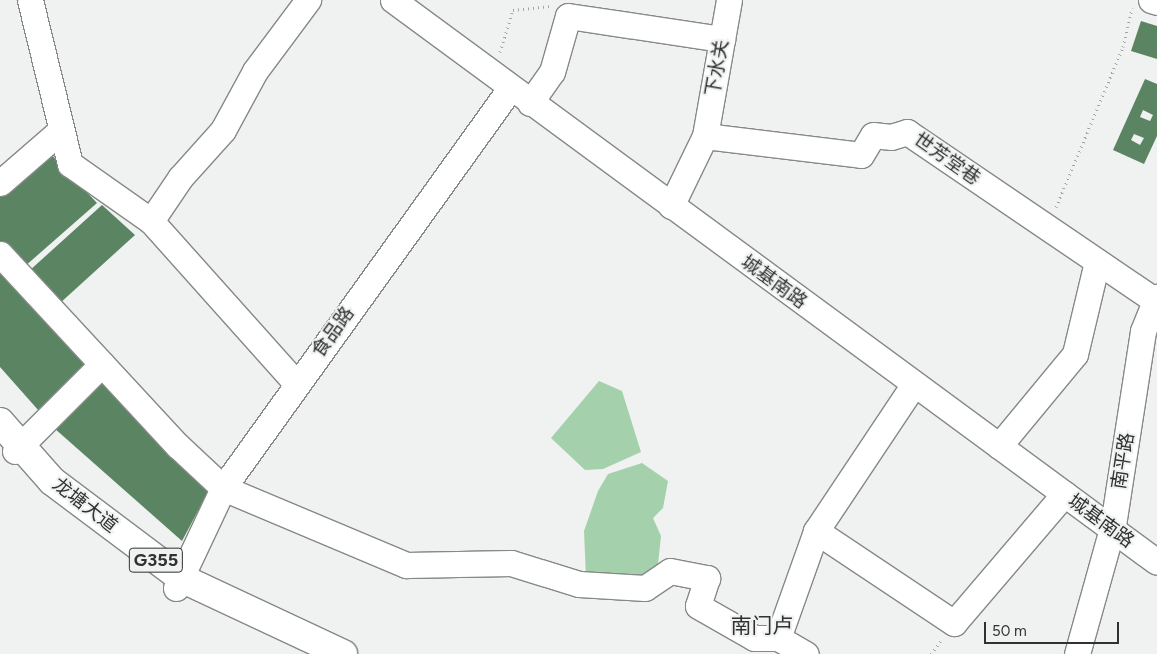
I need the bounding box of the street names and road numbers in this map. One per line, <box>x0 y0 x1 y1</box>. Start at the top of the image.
street label: 下水关 <box>701 38 733 98</box>
street label: 世芳堂巷 <box>909 128 985 190</box>
street label: 城基南路 <box>737 250 811 314</box>
street label: 食品路 <box>307 302 359 362</box>
street label: 南平路 <box>1107 431 1139 491</box>
street label: 龙塘大道 <box>48 473 122 537</box>
street label: 城基南路 <box>1064 489 1138 553</box>
road number: G355 <box>128 544 184 576</box>

